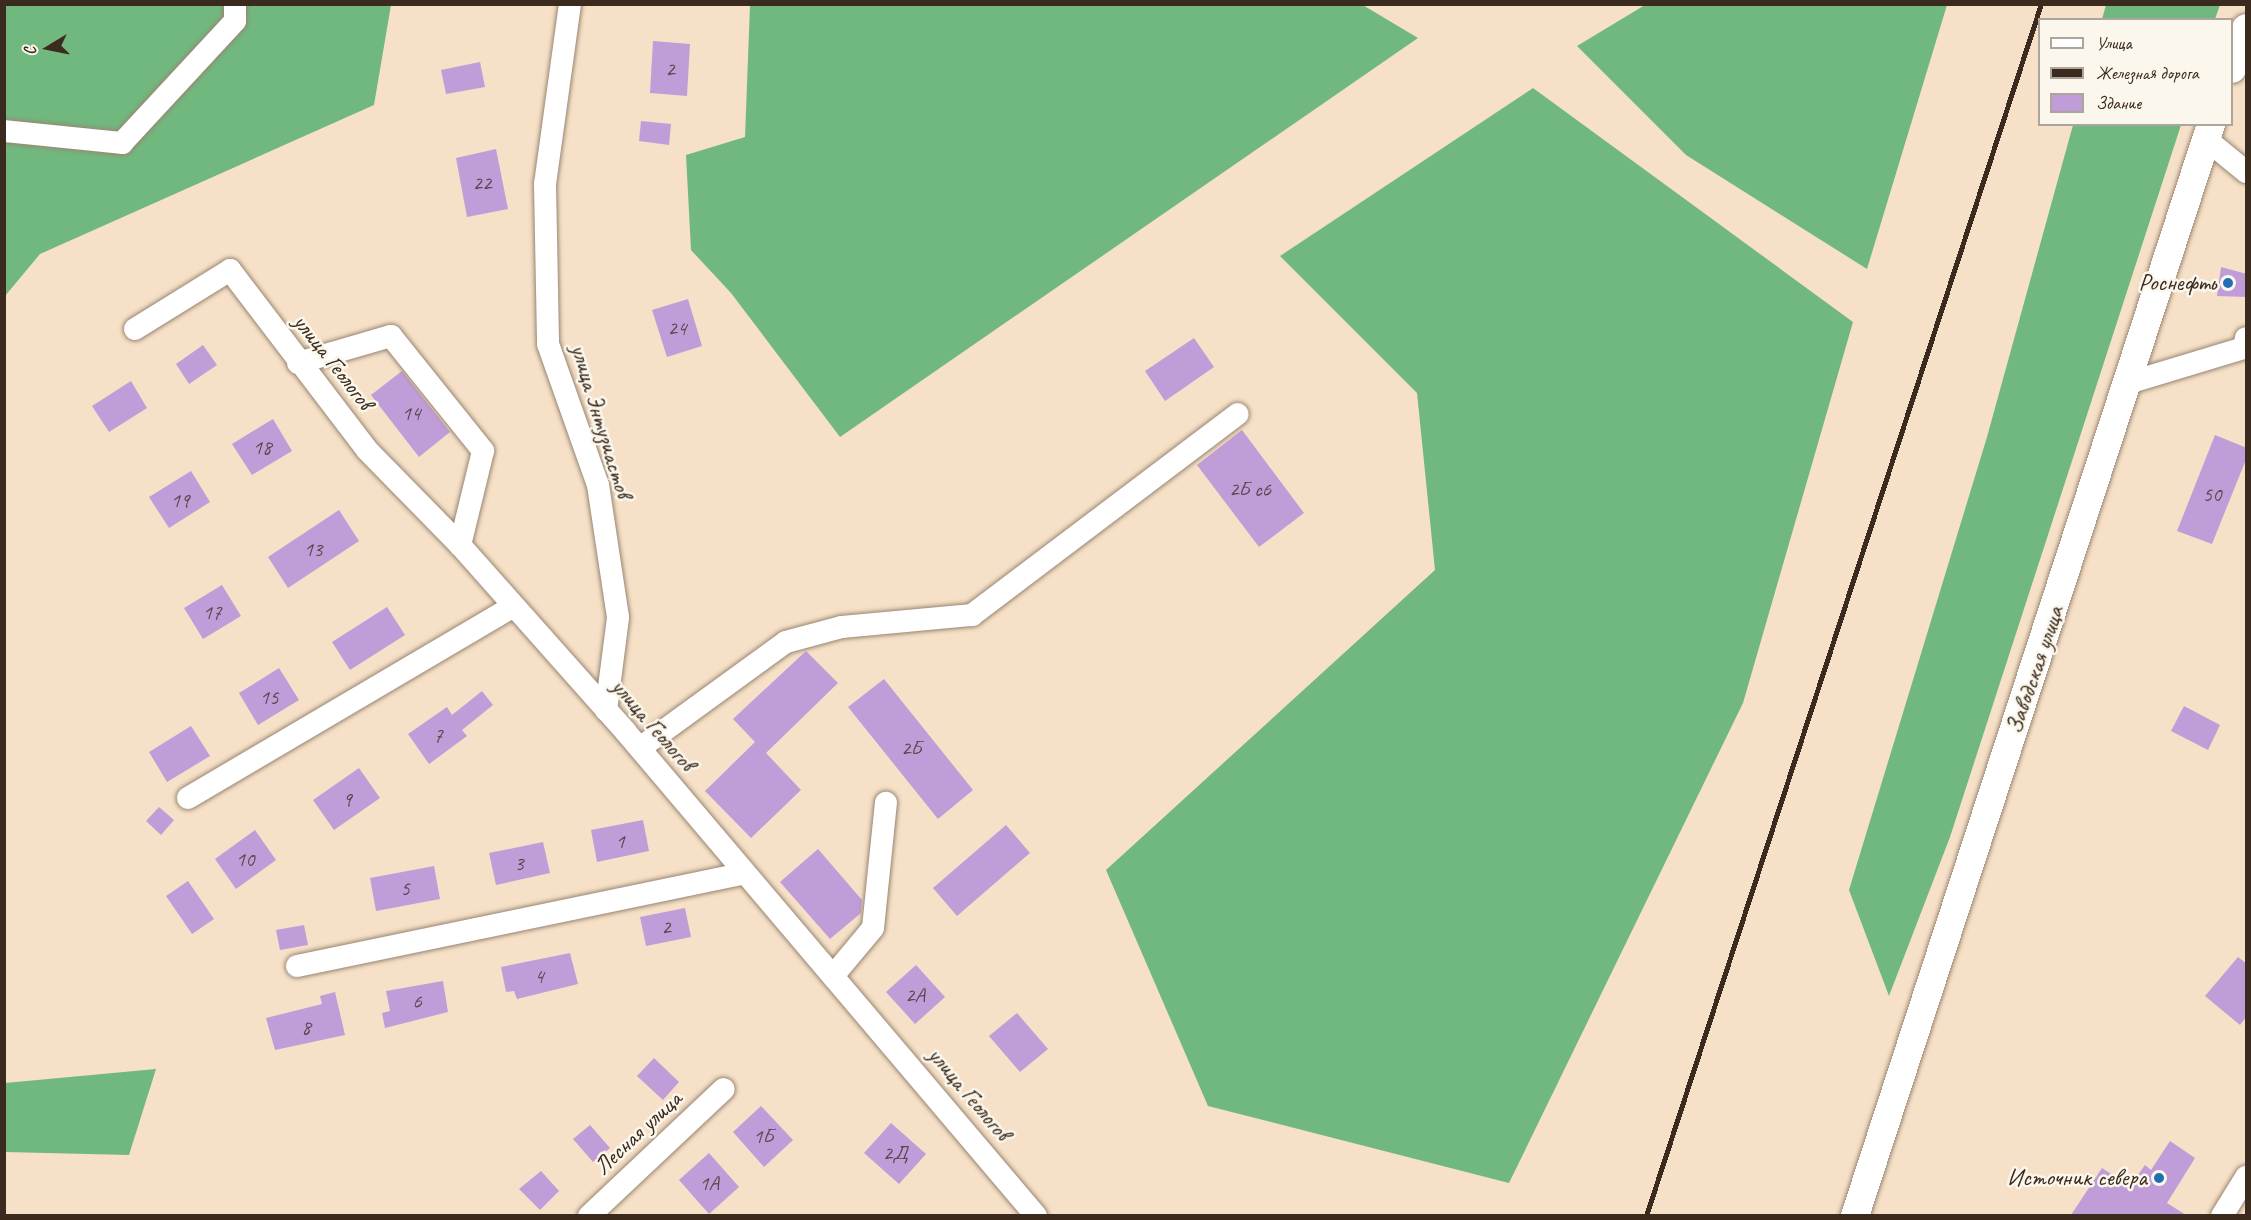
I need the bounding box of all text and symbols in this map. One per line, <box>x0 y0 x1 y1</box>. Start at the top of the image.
north arrow <box>18 18 78 78</box>
legend <box>2038 18 2233 126</box>
text: Улица <box>2096 32 2132 54</box>
text: С <box>20 46 41 57</box>
house number: 2 <box>665 56 675 82</box>
text: Железная дорога <box>2096 62 2199 84</box>
text: Здание <box>2096 92 2141 114</box>
house number: 22 <box>473 170 491 196</box>
place label: Роснефть <box>2138 269 2216 297</box>
marker: Роснефть <box>2221 276 2235 290</box>
street label: улица Геологов <box>286 308 380 416</box>
house number: 24 <box>668 315 686 341</box>
street label: улица Энтузиастов <box>563 339 639 503</box>
house number: 14 <box>402 400 420 426</box>
house number: 18 <box>253 434 271 460</box>
house number: 2Б с6 <box>1229 476 1271 502</box>
house number: 50 <box>2203 481 2221 507</box>
house number: 19 <box>171 487 189 513</box>
house number: 13 <box>304 536 322 562</box>
house number: 17 <box>203 599 221 625</box>
street label: Заводская улица <box>1999 601 2071 739</box>
street label: улица Геологов <box>605 672 701 778</box>
house number: 15 <box>260 684 278 710</box>
house number: 7 <box>433 722 443 748</box>
house number: 2Б <box>901 735 921 761</box>
house number: 9 <box>342 786 352 812</box>
house number: 1 <box>615 828 625 854</box>
house number: 10 <box>236 846 254 872</box>
house number: 3 <box>514 850 524 876</box>
house number: 5 <box>400 875 410 901</box>
house number: 2 <box>661 914 671 940</box>
house number: 4 <box>534 963 544 989</box>
house number: 2А <box>905 982 925 1008</box>
house number: 6 <box>412 988 422 1014</box>
house number: 8 <box>301 1014 311 1040</box>
street label: улица Геологов <box>921 1041 1017 1147</box>
street label: Лесная улица <box>588 1085 688 1181</box>
house number: 1Б <box>753 1123 773 1149</box>
house number: 2Д <box>883 1140 907 1166</box>
place label: Источник севера <box>2007 1164 2147 1192</box>
house number: 1А <box>699 1170 719 1196</box>
marker: Источник севера <box>2152 1171 2166 1185</box>

